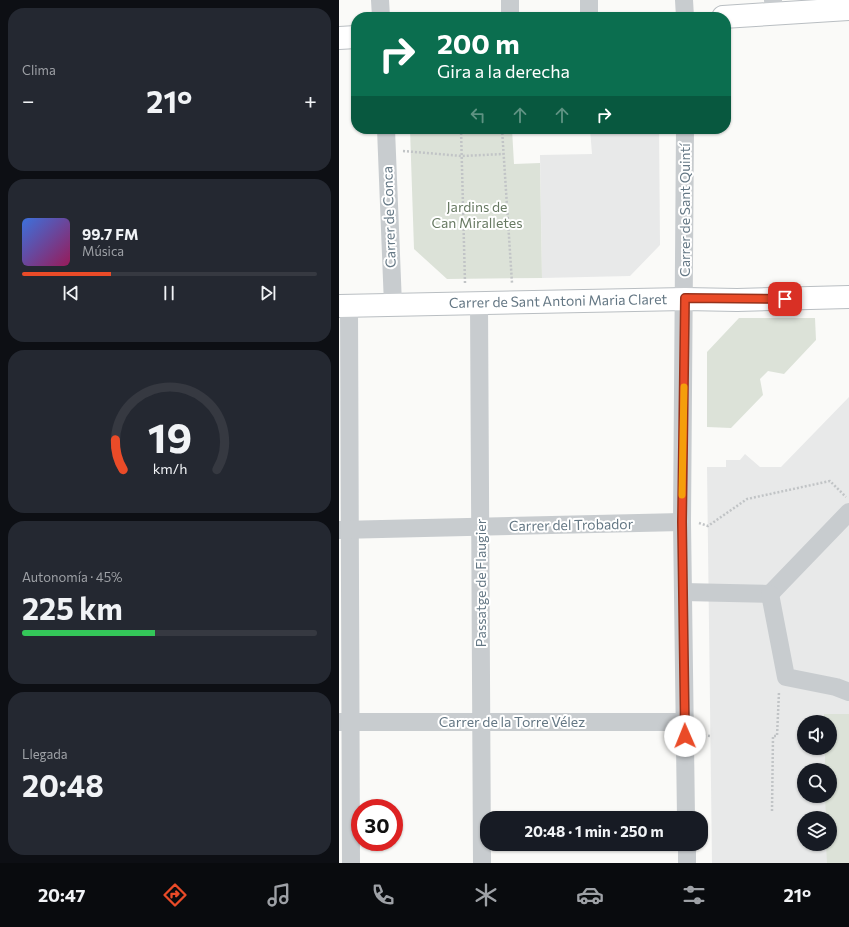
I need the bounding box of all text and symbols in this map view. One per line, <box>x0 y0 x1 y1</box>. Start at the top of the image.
text: 200 m <box>437 26 520 60</box>
icon: right <box>371 28 423 80</box>
text: Gira a la derecha <box>437 60 570 82</box>
text: Clima <box>22 62 56 78</box>
text: 21° <box>146 82 192 119</box>
text: − <box>22 87 35 114</box>
text: + <box>304 87 317 114</box>
icon: left <box>467 104 489 126</box>
icon: ahead <box>509 104 531 126</box>
icon: ahead <box>551 104 573 126</box>
icon: right <box>593 104 615 126</box>
street label: Carrer de Sant Quintí <box>676 143 693 277</box>
street label: Carrer de Conca <box>378 166 399 268</box>
park label: Jardins de Can Miralletes <box>431 198 523 231</box>
text: 99.7 FM <box>82 225 138 243</box>
text: Música <box>82 243 124 259</box>
icon: previous <box>60 282 82 304</box>
icon: pause <box>158 282 180 304</box>
icon: next <box>257 282 279 304</box>
pin <box>768 282 802 316</box>
icon: arrive <box>774 288 796 310</box>
street label: Carrer de Sant Antoni Maria Claret <box>449 290 668 311</box>
text: 19 <box>147 410 192 461</box>
text: km/h <box>152 458 187 476</box>
street label: Carrer del Trobador <box>509 515 634 534</box>
street label: Passatge de Flaugier <box>472 518 489 647</box>
text: Autonomía · 45% <box>22 569 123 585</box>
text: 225 km <box>22 589 123 626</box>
street label: Carrer de la Torre Vélez <box>439 713 585 730</box>
position arrow <box>664 715 706 757</box>
map controls <box>797 715 837 851</box>
button: sound <box>797 715 837 755</box>
text: Llegada <box>22 746 68 762</box>
button: search <box>797 763 837 803</box>
text: 20:48 <box>22 766 104 803</box>
speed limit sign: 30 <box>351 799 403 851</box>
button: layers <box>797 811 837 851</box>
text: 20:48 · 1 min · 250 m <box>524 822 664 840</box>
icon: directions <box>161 881 189 909</box>
icon: music <box>265 881 293 909</box>
icon: phone <box>369 881 397 909</box>
icon: climate <box>472 881 500 909</box>
icon: car <box>576 881 604 909</box>
icon: filters <box>680 881 708 909</box>
text: 20:47 <box>38 884 85 906</box>
text: 21° <box>784 884 811 906</box>

